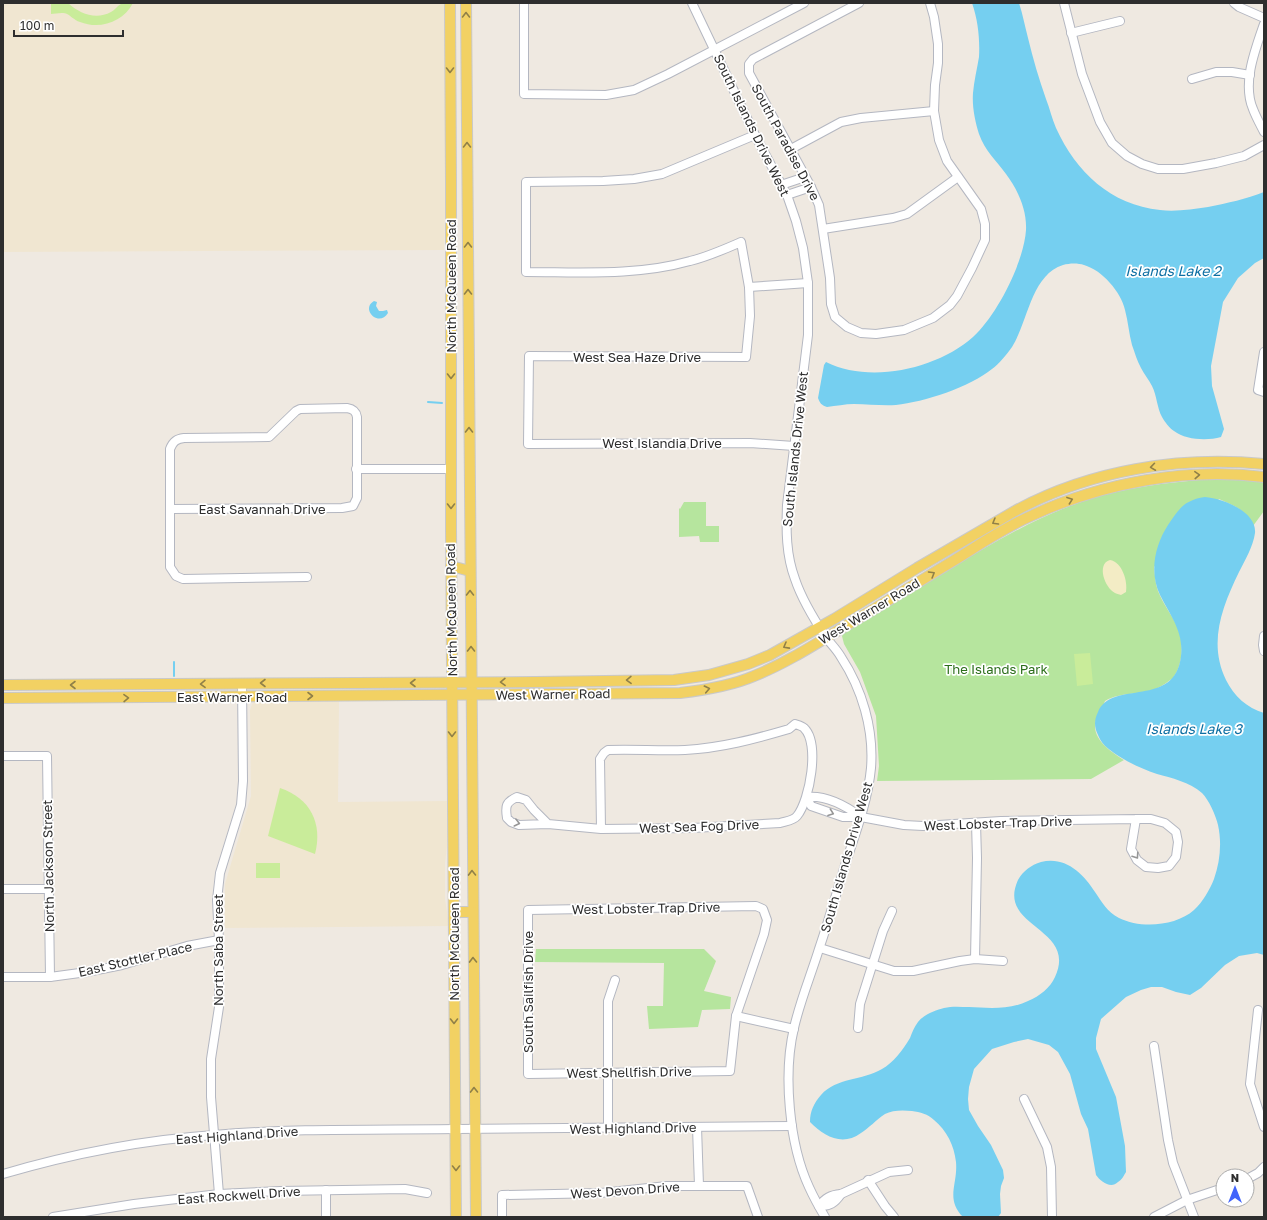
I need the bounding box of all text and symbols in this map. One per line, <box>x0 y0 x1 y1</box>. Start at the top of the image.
scale bar <box>14 12 123 38</box>
one-way arrow <box>462 12 470 18</box>
text: 100 m <box>20 18 54 33</box>
street label: South Islands Drive West <box>711 51 793 199</box>
one-way arrow <box>446 67 454 73</box>
street label: South Paradise Drive <box>748 81 824 203</box>
one-way arrow <box>463 142 471 148</box>
street label: North McQueen Road <box>443 219 459 353</box>
one-way arrow <box>464 242 472 248</box>
water label: Islands Lake 2 <box>1125 262 1223 279</box>
one-way arrow <box>464 289 472 295</box>
street label: West Sea Haze Drive <box>573 349 701 365</box>
street label: South Islands Drive West <box>779 371 811 527</box>
one-way arrow <box>447 373 455 379</box>
one-way arrow <box>465 427 473 433</box>
street label: West Islandia Drive <box>602 435 722 451</box>
one-way arrow <box>1150 462 1156 471</box>
one-way arrow <box>1194 471 1200 480</box>
one-way arrow <box>1067 497 1074 505</box>
street label: East Savannah Drive <box>199 501 325 517</box>
one-way arrow <box>447 503 455 509</box>
one-way arrow <box>992 518 999 525</box>
street label: North McQueen Road <box>442 543 460 677</box>
one-way arrow <box>928 571 935 578</box>
street label: West Warner Road <box>816 575 922 647</box>
one-way arrow <box>466 590 474 596</box>
one-way arrow <box>783 642 791 649</box>
one-way arrow <box>467 646 475 652</box>
park label: The Islands Park <box>944 661 1048 677</box>
one-way arrow <box>626 676 632 685</box>
one-way arrow <box>500 678 506 686</box>
one-way arrow <box>260 679 266 687</box>
one-way arrow <box>410 679 416 687</box>
one-way arrow <box>200 680 206 688</box>
one-way arrow <box>70 681 76 689</box>
street label: West Warner Road <box>495 685 611 703</box>
one-way arrow <box>704 685 710 693</box>
street label: East Warner Road <box>177 689 287 705</box>
one-way arrow <box>307 692 313 700</box>
one-way arrow <box>123 694 129 702</box>
water label: Islands Lake 3 <box>1146 720 1244 737</box>
one-way arrow <box>448 731 456 737</box>
street label: South Islands Drive West <box>817 780 875 934</box>
street label: North Jackson Street <box>39 799 57 933</box>
one-way arrow <box>827 808 834 816</box>
street label: West Lobster Trap Drive <box>924 812 1072 834</box>
street label: West Sea Fog Drive <box>639 816 759 836</box>
one-way arrow <box>514 818 521 827</box>
one-way arrow <box>1131 852 1138 859</box>
street label: North McQueen Road <box>446 867 462 1001</box>
one-way arrow <box>468 870 476 876</box>
street label: North Saba Street <box>210 894 226 1006</box>
street label: West Lobster Trap Drive <box>572 899 720 917</box>
street label: South Sailfish Drive <box>520 931 536 1053</box>
street label: East Stottler Place <box>77 938 193 980</box>
one-way arrow <box>469 957 477 963</box>
one-way arrow <box>450 1018 458 1024</box>
street label: West Shellfish Drive <box>566 1063 692 1081</box>
one-way arrow <box>470 1087 478 1093</box>
street label: West Highland Drive <box>569 1119 697 1137</box>
street label: East Highland Drive <box>175 1123 299 1147</box>
one-way arrow <box>451 1165 460 1171</box>
north arrow <box>1215 1168 1255 1208</box>
text: N <box>1231 1171 1239 1184</box>
street label: West Devon Drive <box>570 1178 680 1202</box>
street label: East Rockwell Drive <box>177 1183 301 1207</box>

